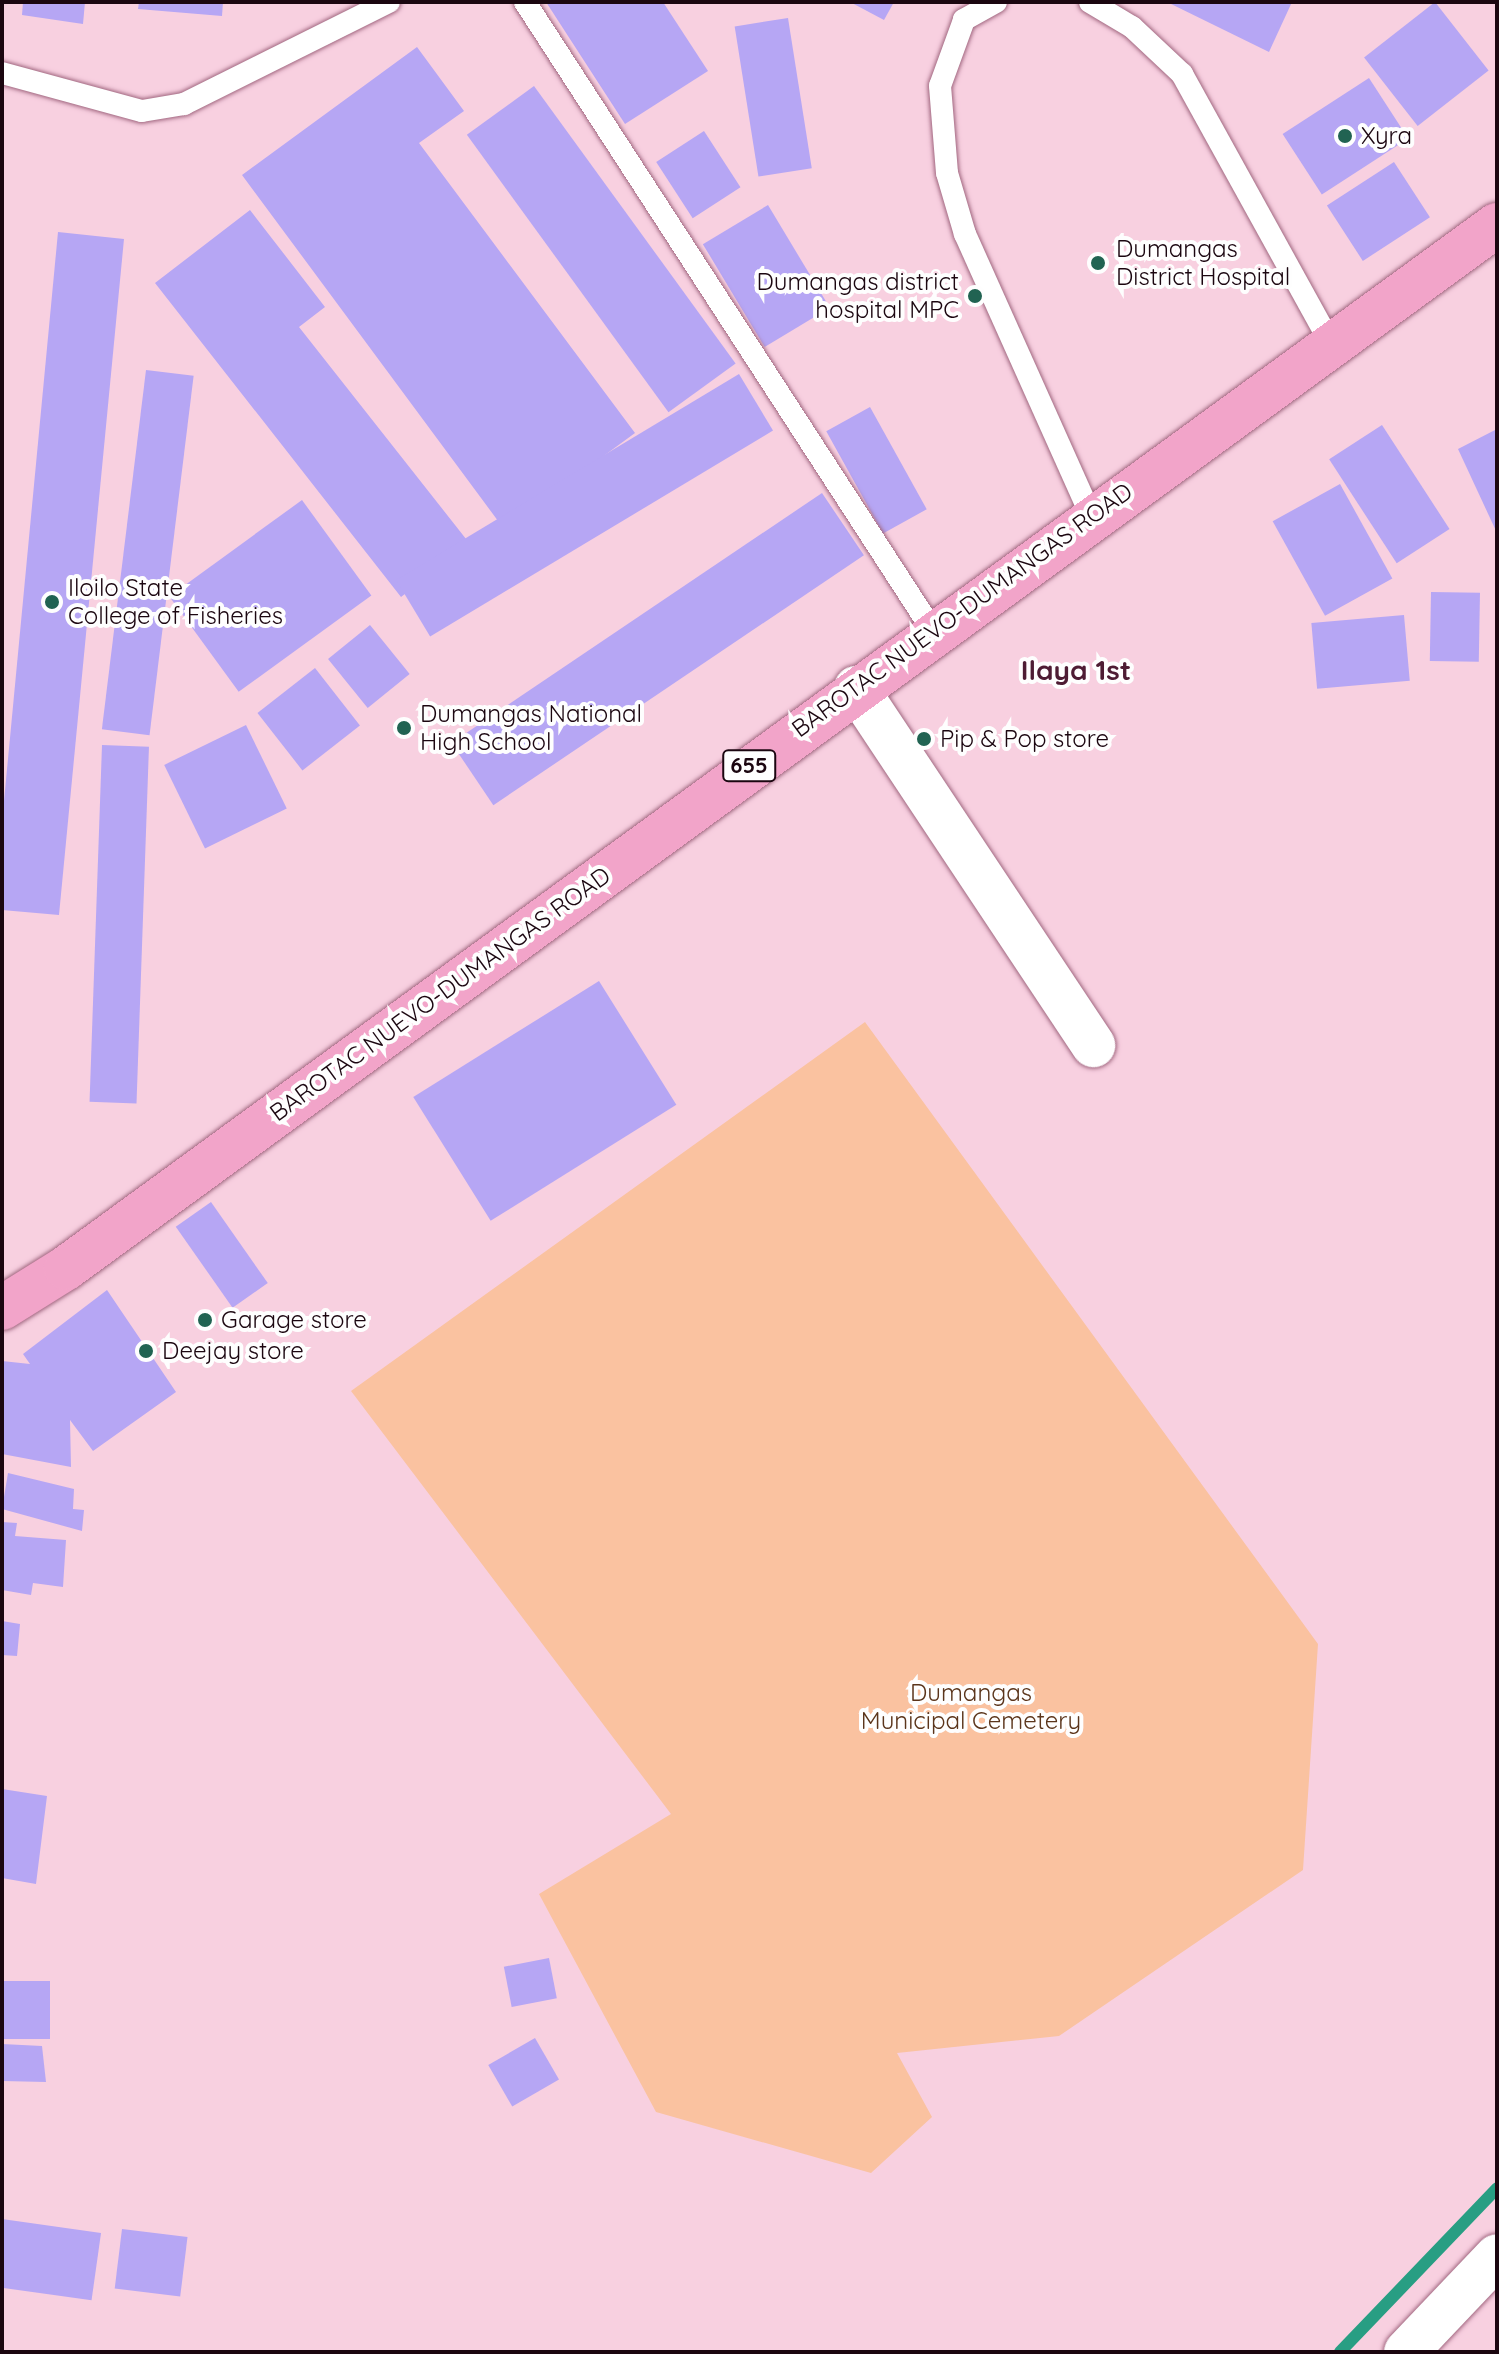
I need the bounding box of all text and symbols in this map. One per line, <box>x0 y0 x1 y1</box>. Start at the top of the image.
place label: Xyra <box>1361 122 1412 150</box>
marker: Xyra <box>1336 127 1354 145</box>
place label: Dumangas District Hospital <box>1116 235 1290 291</box>
marker: Dumangas District Hospital <box>1087 252 1109 274</box>
place label: Dumangas district hospital MPC <box>757 268 959 324</box>
marker: Dumangas district hospital MPC <box>966 287 984 305</box>
street label: BAROTAC NUEVO-DUMANGAS ROAD <box>786 477 1138 743</box>
place label: Iloilo State College of Fisheries <box>68 574 283 630</box>
marker: Iloilo State College of Fisheries <box>43 593 61 611</box>
district label: Ilaya 1st <box>1021 653 1131 687</box>
place label: Dumangas National High School <box>420 700 642 756</box>
marker: Dumangas National High School <box>395 719 413 737</box>
place label: Pip & Pop store <box>940 725 1109 753</box>
marker: Pip & Pop store <box>915 730 933 748</box>
road number: 655 <box>721 748 777 784</box>
street label: BAROTAC NUEVO-DUMANGAS ROAD <box>264 861 616 1127</box>
place label: Garage store <box>221 1306 367 1334</box>
marker: Garage store <box>196 1311 214 1329</box>
place label: Deejay store <box>162 1337 304 1365</box>
marker: Deejay store <box>137 1342 155 1360</box>
park label: Dumangas Municipal Cemetery <box>861 1679 1081 1735</box>

